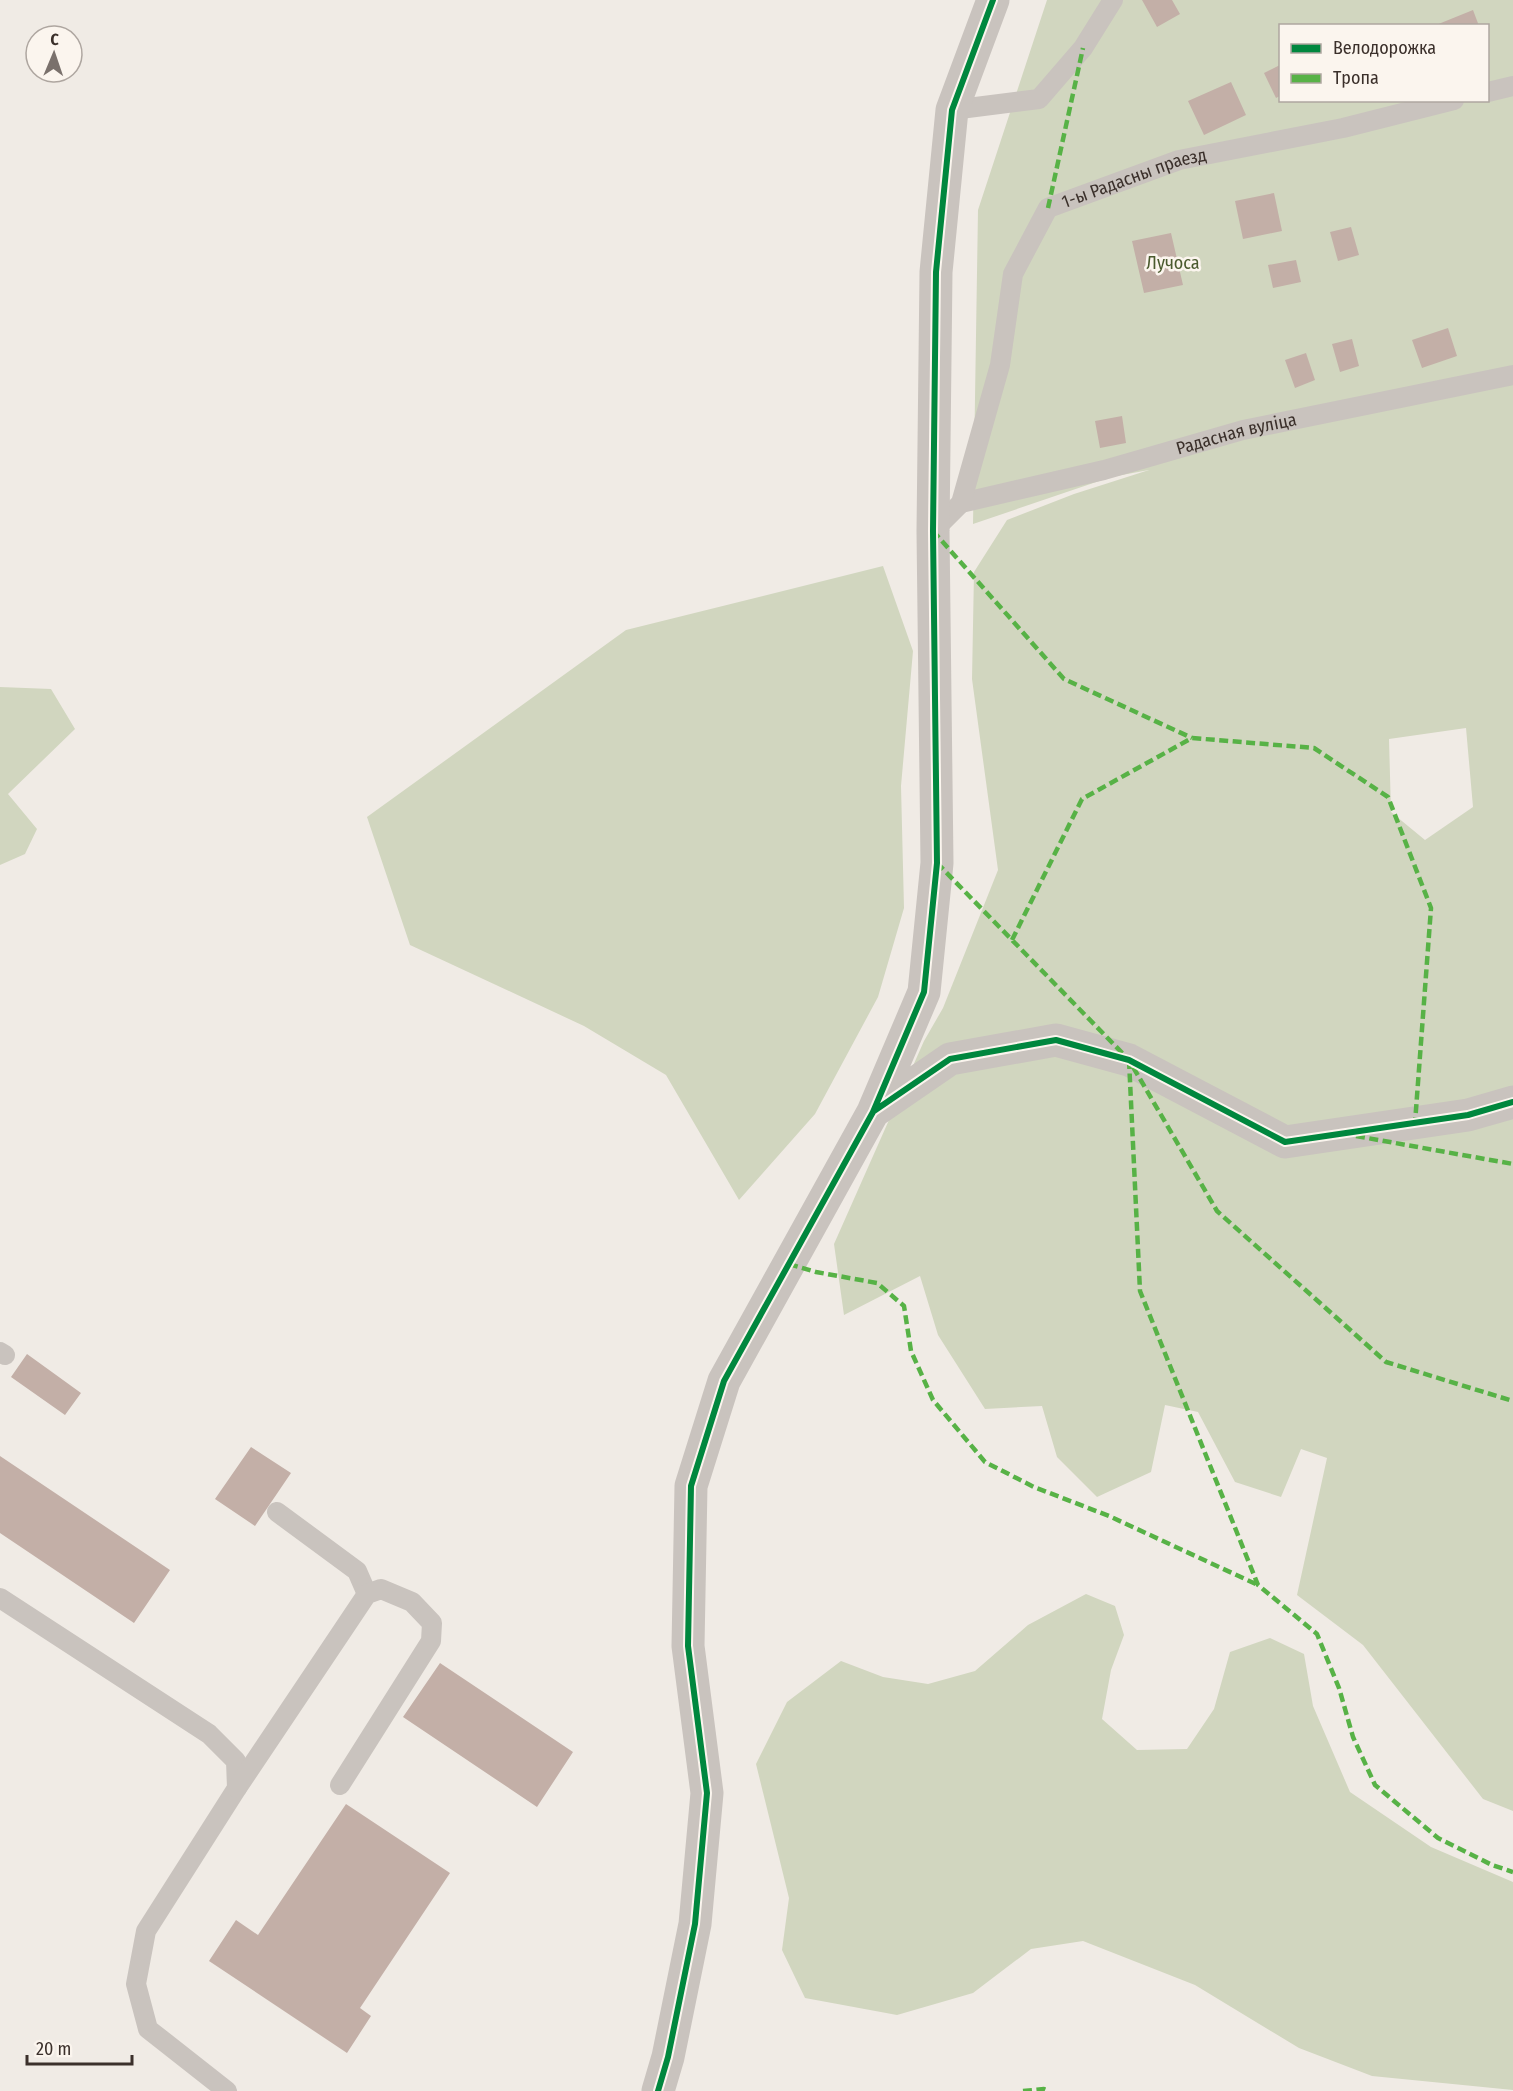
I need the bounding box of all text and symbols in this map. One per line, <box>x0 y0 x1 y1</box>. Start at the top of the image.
north arrow <box>24 24 84 84</box>
legend <box>1279 24 1489 102</box>
text: С <box>50 30 60 49</box>
text: Велодорожка <box>1333 37 1436 59</box>
text: Тропа <box>1333 67 1379 89</box>
street label: 1-ы Радасны праезд <box>1059 144 1208 213</box>
park label: Лучоса <box>1146 252 1200 274</box>
street label: Радасная вуліца <box>1174 408 1299 460</box>
scale bar <box>27 2028 132 2066</box>
text: 20 m <box>36 2038 71 2060</box>

